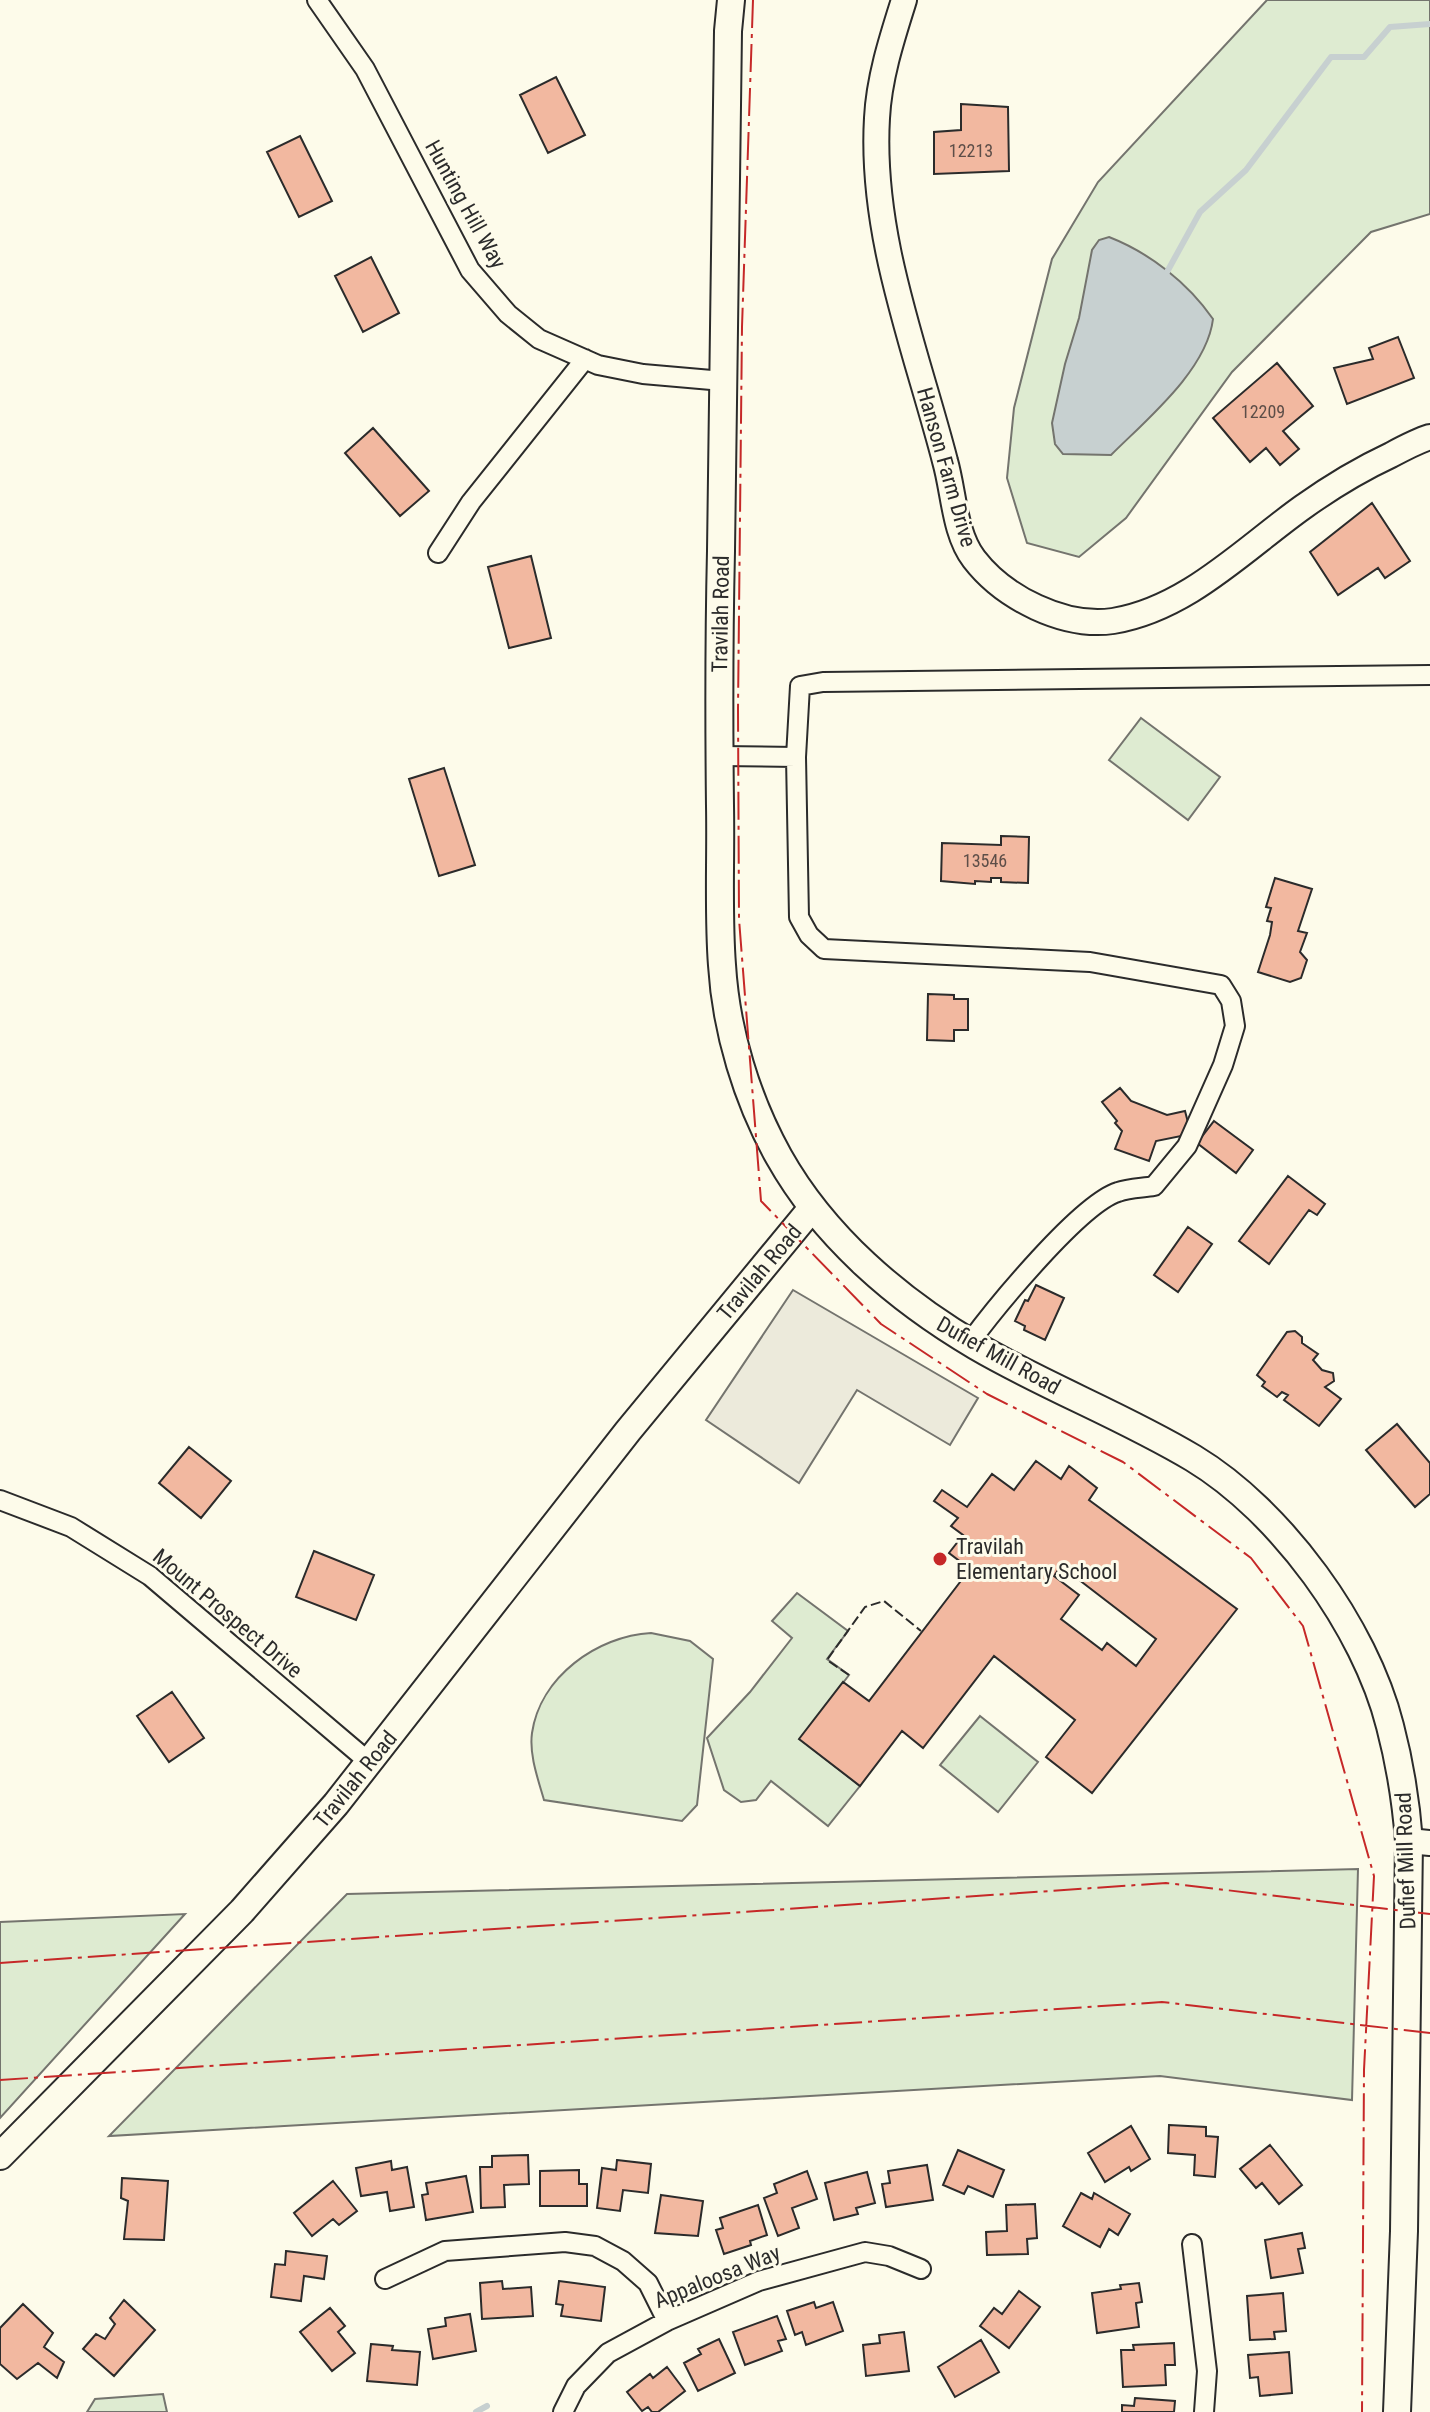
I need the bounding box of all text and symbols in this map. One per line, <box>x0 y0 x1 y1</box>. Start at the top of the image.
street label: Hunting Hill Way <box>420 136 511 273</box>
house number: 12213 <box>949 140 993 161</box>
street label: Hanson Farm Drive <box>912 385 981 550</box>
house number: 12209 <box>1241 401 1285 422</box>
street label: Travilah Road <box>707 555 734 673</box>
house number: 13546 <box>963 850 1007 871</box>
street label: Travilah Road <box>712 1219 807 1325</box>
street label: Dufief Mill Road <box>933 1311 1065 1400</box>
place label: Travilah Elementary School <box>956 1534 1117 1584</box>
street label: Mount Prospect Drive <box>148 1544 307 1683</box>
marker: Travilah Elementary School <box>931 1550 949 1568</box>
street label: Travilah Road <box>309 1726 402 1833</box>
street label: Dufief Mill Road <box>1391 1792 1420 1930</box>
street label: Appaloosa Way <box>651 2240 784 2313</box>

